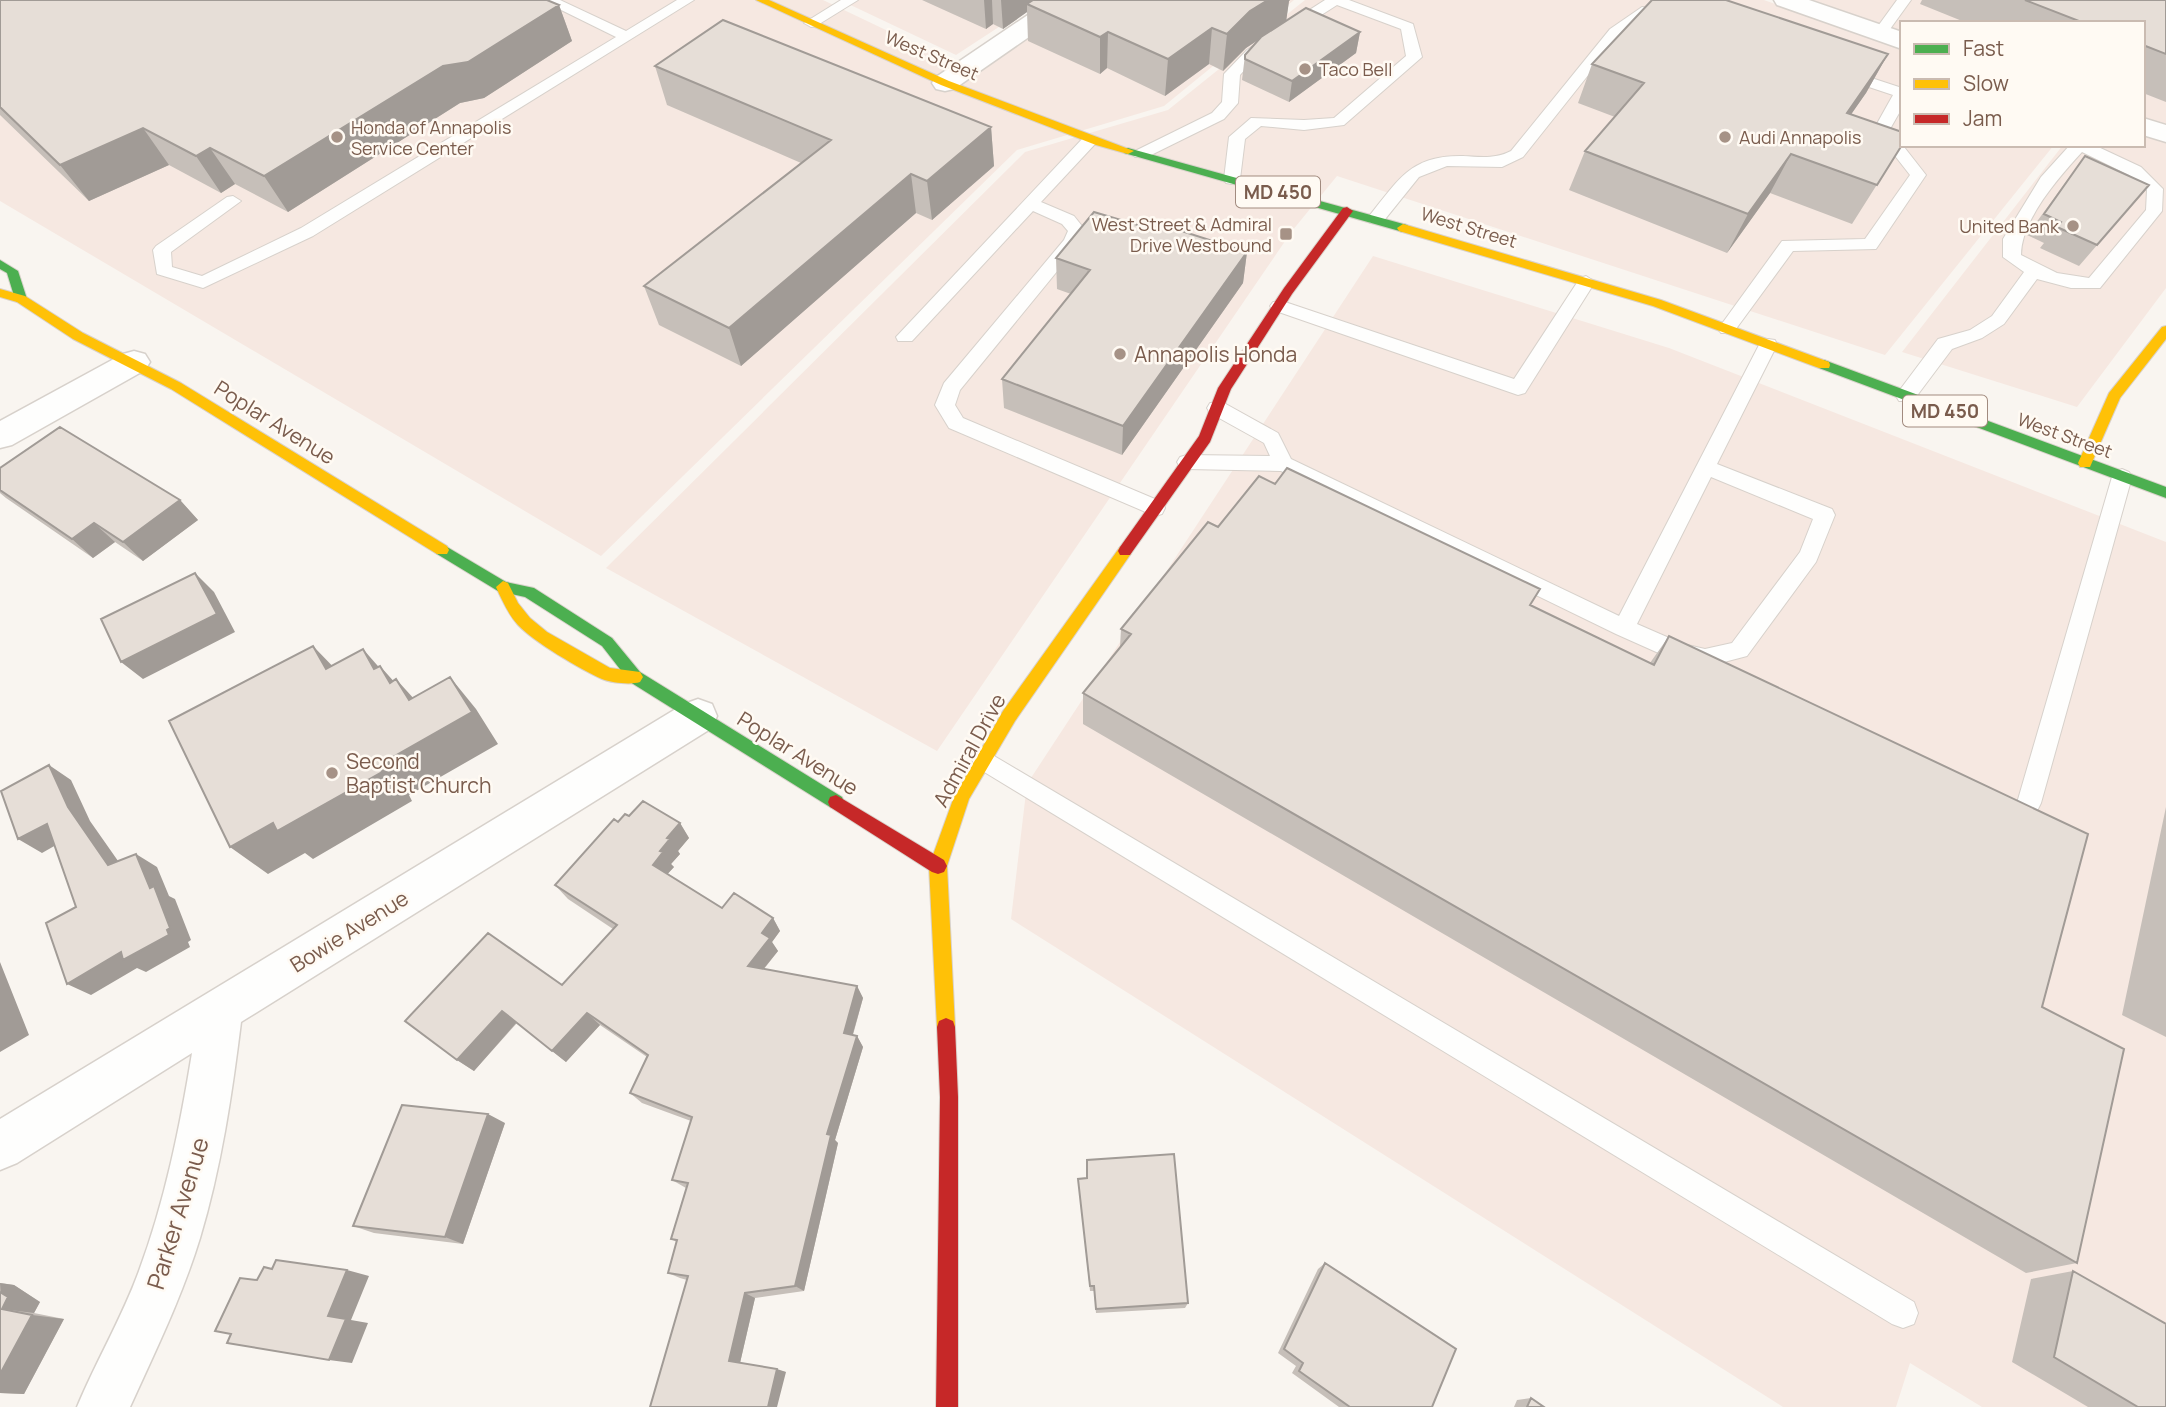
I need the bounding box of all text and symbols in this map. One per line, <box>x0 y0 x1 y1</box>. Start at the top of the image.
legend <box>1900 21 2145 147</box>
street label: West Street <box>882 25 982 85</box>
text: Fast <box>1963 34 2004 62</box>
place label: Taco Bell <box>1319 57 1392 81</box>
marker: Taco Bell <box>1297 61 1313 77</box>
text: Slow <box>1963 69 2009 97</box>
text: Jam <box>1963 104 2002 132</box>
place label: Honda of Annapolis Service Center <box>351 115 511 160</box>
place label: Audi Annapolis <box>1739 125 1862 149</box>
marker: Honda of Annapolis Service Center <box>329 129 345 145</box>
marker: Audi Annapolis <box>1717 129 1733 145</box>
road number: MD 450 <box>1236 176 1320 208</box>
street label: West Street <box>1418 201 1520 253</box>
place label: West Street & Admiral Drive Westbound <box>1092 212 1272 257</box>
place label: United Bank <box>1959 214 2060 238</box>
marker: United Bank <box>2065 218 2081 234</box>
marker: West Street & Admiral Drive Westbound <box>1278 226 1294 242</box>
place label: Annapolis Honda <box>1134 340 1297 368</box>
marker: Annapolis Honda <box>1112 346 1128 362</box>
street label: Poplar Avenue <box>209 374 341 470</box>
road number: MD 450 <box>1903 396 1987 426</box>
street label: West Street <box>2014 407 2116 463</box>
street label: Admiral Drive <box>926 688 1012 812</box>
street label: Poplar Avenue <box>732 705 864 801</box>
place label: Second Baptist Church <box>346 747 491 799</box>
marker: Second Baptist Church <box>324 765 340 781</box>
street label: Bowie Avenue <box>285 884 413 978</box>
street label: Parker Avenue <box>138 1133 216 1293</box>

